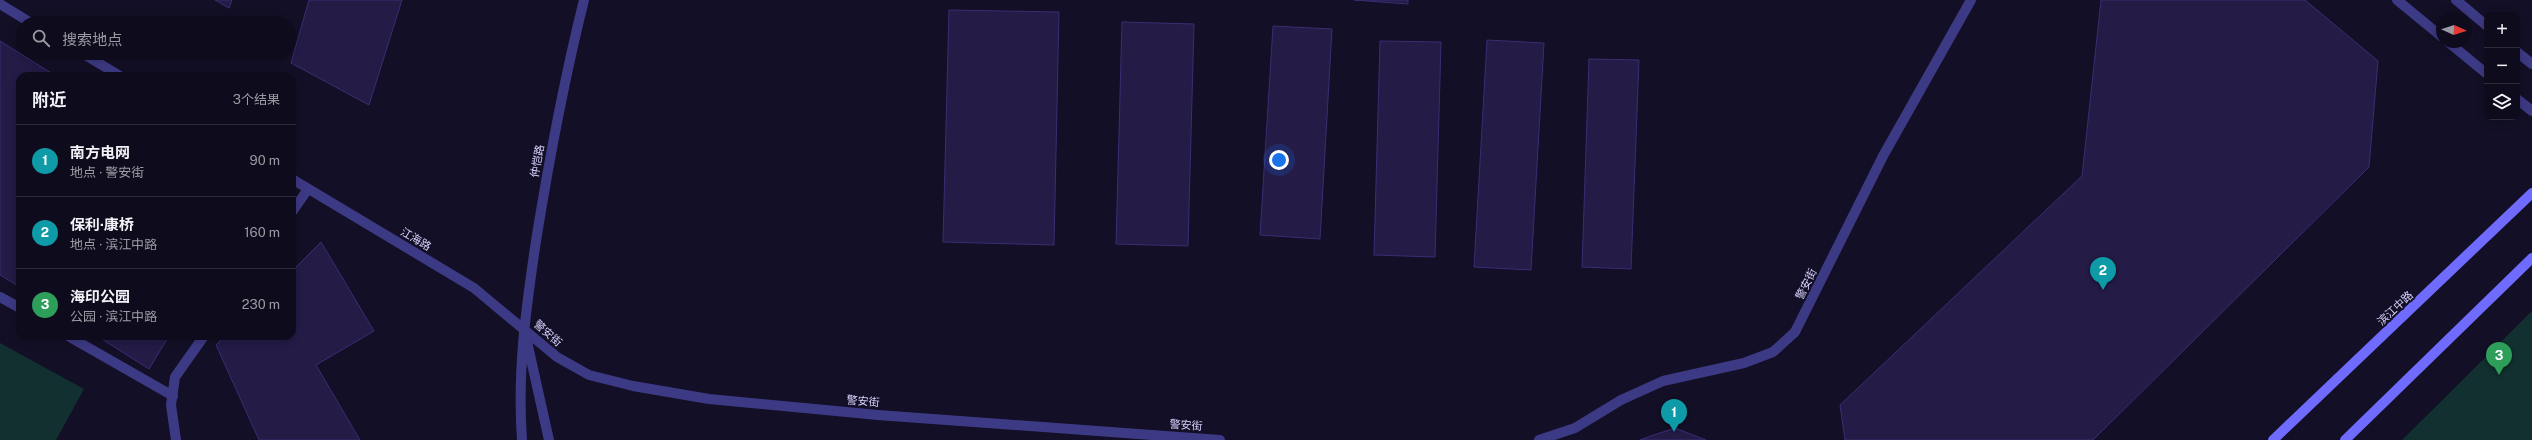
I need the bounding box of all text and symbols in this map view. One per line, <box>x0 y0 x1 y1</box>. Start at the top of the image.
north arrow <box>2436 12 2472 48</box>
map controls <box>2484 12 2520 120</box>
button: + <box>2484 12 2520 48</box>
search box <box>16 16 296 60</box>
icon: search <box>30 27 52 49</box>
text: 搜索地点 <box>62 31 122 48</box>
button: − <box>2484 48 2520 84</box>
button: layers <box>2484 84 2520 120</box>
text: 附近 <box>32 90 66 110</box>
text: 3个结果 <box>233 92 280 107</box>
text: 南方电网 <box>70 144 130 161</box>
street label: 仲恺路 <box>528 144 546 178</box>
your location <box>1269 150 1289 170</box>
text: 1 <box>42 153 48 168</box>
text: 90 m <box>250 153 280 168</box>
text: 地点 · 警安街 <box>70 165 144 180</box>
text: 保利·康桥 <box>70 216 134 233</box>
text: 2 <box>41 225 49 240</box>
text: 160 m <box>244 225 280 240</box>
street label: 江海路 <box>399 225 433 253</box>
text: 地点 · 滨江中路 <box>70 237 157 252</box>
pin: 2 <box>2090 257 2116 290</box>
street label: 警安街 <box>1793 267 1819 301</box>
text: 海印公园 <box>70 288 130 305</box>
street label: 滨江中路 <box>2375 289 2415 327</box>
text: 3 <box>41 297 49 312</box>
text: 230 m <box>242 297 280 312</box>
text: 公园 · 滨江中路 <box>70 309 157 324</box>
street label: 警安街 <box>532 318 564 348</box>
pin: 3 <box>2486 342 2512 375</box>
street label: 警安街 <box>846 394 880 408</box>
pin: 1 <box>1661 399 1687 432</box>
street label: 警安街 <box>1169 418 1203 432</box>

